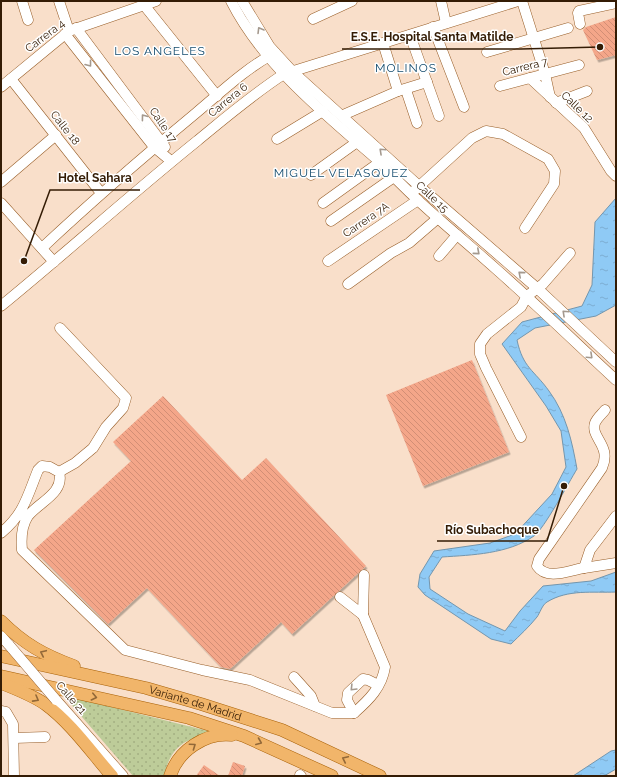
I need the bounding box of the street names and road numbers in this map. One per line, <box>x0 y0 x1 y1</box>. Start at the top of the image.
street label: Carrera 4 <box>23 17 67 55</box>
street label: Carrera 7 <box>501 55 549 79</box>
street label: Carrera 6 <box>206 80 251 120</box>
street label: Calle 12 <box>558 89 596 125</box>
street label: Calle 17 <box>147 105 179 145</box>
street label: Calle 18 <box>48 108 82 148</box>
street label: Calle 15 <box>413 179 451 215</box>
street label: Carrera 7A <box>340 199 392 240</box>
street label: Calle 21 <box>53 679 89 717</box>
street label: Variante de Madrid <box>148 683 243 723</box>

